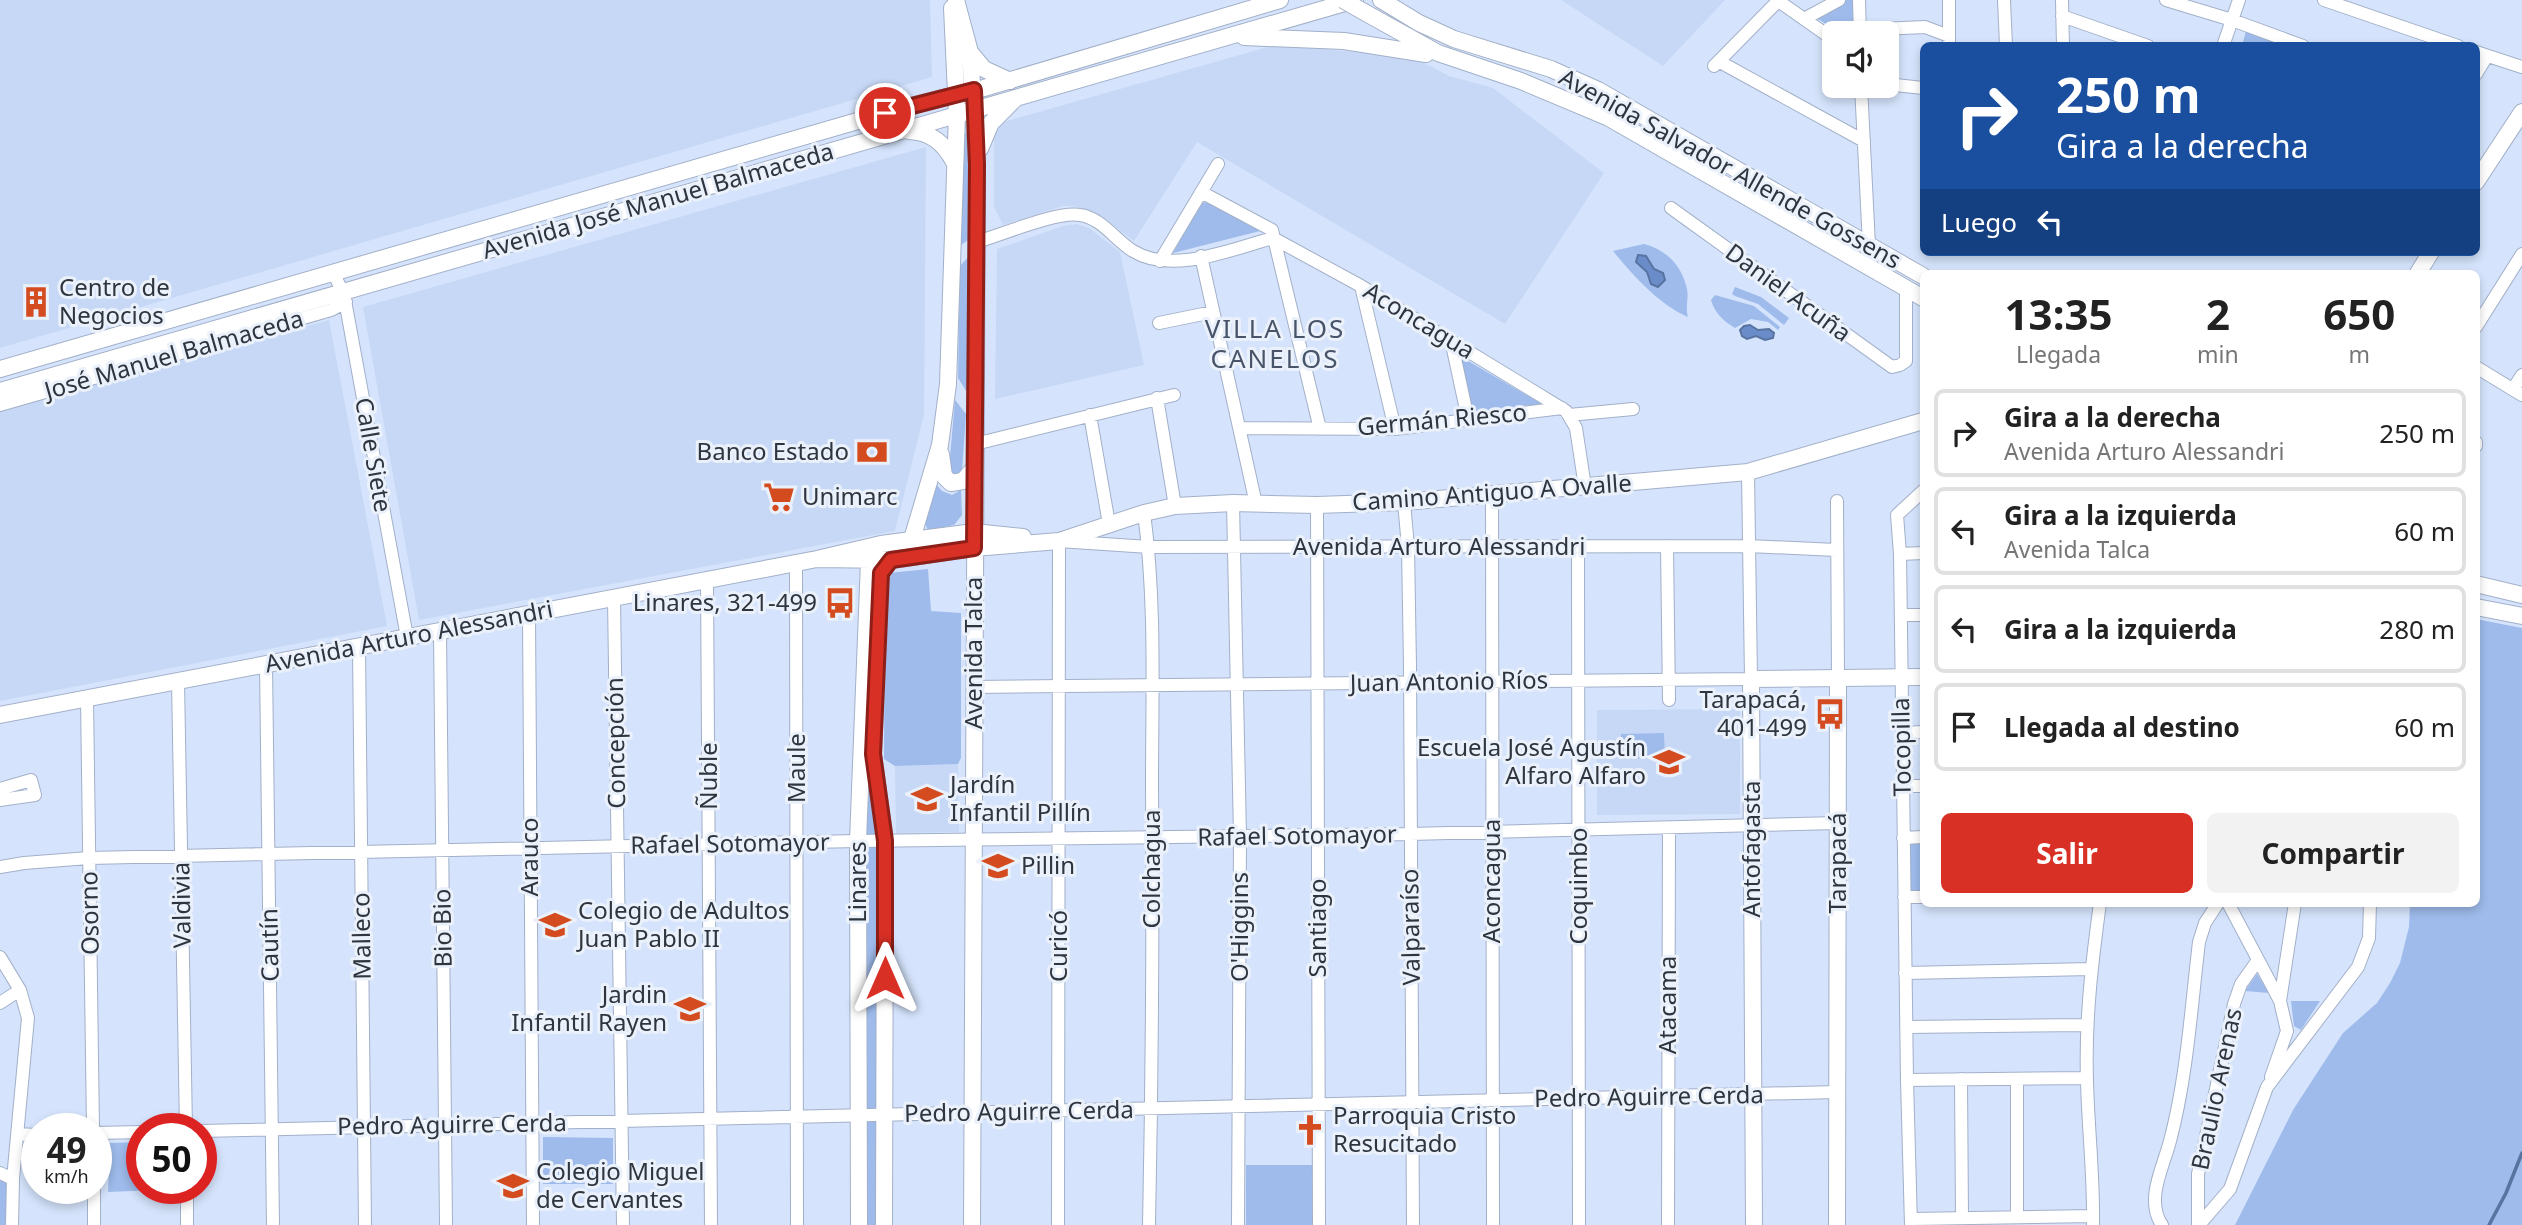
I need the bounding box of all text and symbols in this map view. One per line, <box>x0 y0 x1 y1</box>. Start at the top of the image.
map controls <box>1822 21 1899 98</box>
button: sound <box>1822 21 1899 98</box>
street label: Avenida Salvador Allende Gossens <box>1554 60 1908 276</box>
text: 250 m <box>2056 61 2201 127</box>
icon: right <box>1941 70 2032 161</box>
pin <box>855 83 915 143</box>
icon: arrive <box>866 94 904 132</box>
text: Gira a la derecha <box>2056 124 2309 167</box>
street label: Avenida José Manuel Balmaceda <box>478 134 837 266</box>
icon: left <box>2031 203 2069 241</box>
text: Luego <box>1941 204 2017 240</box>
street label: Daniel Acuña <box>1719 235 1858 349</box>
place label: Centro de Negocios <box>59 270 170 331</box>
street label: Aconcagua <box>1358 274 1482 366</box>
building icon: Centro de Negocios <box>19 285 53 319</box>
text: 13:35 <box>2005 285 2112 342</box>
text: 2 <box>2206 285 2230 342</box>
text: 650 <box>2323 285 2395 342</box>
street label: José Manuel Balmaceda <box>38 301 307 407</box>
district label: VILLA LOS CANELOS <box>1205 310 1345 376</box>
text: Llegada <box>2016 338 2101 370</box>
text: min <box>2197 338 2239 370</box>
text: m <box>2349 338 2370 370</box>
street label: Calle Siete <box>348 395 401 515</box>
street label: Germán Riesco <box>1356 395 1528 442</box>
text: Gira a la derecha <box>2004 399 2221 435</box>
icon: right <box>1945 414 1983 452</box>
text: 250 m <box>2379 415 2455 451</box>
place label: Banco Estado <box>697 434 849 467</box>
bank icon: Banco Estado <box>855 435 889 469</box>
text: Avenida Arturo Alessandri <box>2004 435 2285 467</box>
street label: Camino Antiguo A Ovalle <box>1351 465 1633 518</box>
place label: Unimarc <box>802 479 897 512</box>
supermarket icon: Unimarc <box>762 480 796 514</box>
text: Gira a la izquierda <box>2004 497 2237 533</box>
icon: left <box>1945 512 1983 550</box>
text: 60 m <box>2394 513 2455 549</box>
street label: Avenida Arturo Alessandri <box>1293 529 1585 562</box>
text: Avenida Talca <box>2004 533 2150 565</box>
street label: Avenida Talca <box>956 577 989 729</box>
place label: Linares, 321-499 <box>633 585 817 618</box>
bus stop icon: Linares, 321-499 <box>823 586 857 620</box>
street label: Avenida Arturo Alessandri <box>262 591 556 680</box>
icon: left <box>1945 610 1983 648</box>
text: Gira a la izquierda <box>2004 611 2237 647</box>
text: 280 m <box>2379 611 2455 647</box>
street label: Juan Antonio Ríos <box>1348 662 1548 699</box>
street label: Concepción <box>597 677 632 809</box>
place label: Tarapacá, 401-499 <box>1700 682 1807 743</box>
bus stop icon: Tarapacá, 401-499 <box>1813 697 1847 731</box>
street label: Tocopilla <box>1883 697 1918 797</box>
icon: arrive <box>1945 708 1983 746</box>
text: Llegada al destino <box>2004 709 2240 745</box>
text: 60 m <box>2394 709 2455 745</box>
place label: Escuela José Agustín Alfaro Alfaro <box>1417 730 1646 791</box>
street label: Maule <box>779 733 812 803</box>
street label: Ñuble <box>691 742 724 810</box>
school or university icon: Escuela José Agustín Alfaro Alfaro <box>1652 745 1686 779</box>
place label: Jardín Infantil Pillín <box>948 767 1091 828</box>
street label: Antofagasta <box>1734 781 1767 917</box>
school or university icon: Jardín Infantil Pillín <box>910 782 944 816</box>
street label: Colchagua <box>1134 810 1167 928</box>
street label: Tarapacá <box>1820 813 1853 914</box>
button: Salir <box>1941 813 2193 893</box>
button: Compartir <box>2207 813 2459 893</box>
street label: Rafael Sotomayor <box>1197 816 1397 853</box>
street label: Arauco <box>512 817 545 897</box>
street label: Aconcagua <box>1474 819 1507 943</box>
street label: Rafael Sotomayor <box>630 824 830 861</box>
street label: Coquimbo <box>1561 827 1594 945</box>
street label: Linares <box>840 841 873 923</box>
place label: Pillin <box>1021 848 1075 881</box>
school or university icon: Pillin <box>981 849 1015 883</box>
street label: Valdivia <box>163 862 198 949</box>
street label: Valparaíso <box>1392 868 1427 986</box>
street label: Osorno <box>71 871 106 955</box>
street label: O'Higgins <box>1222 872 1255 982</box>
street label: Santiago <box>1300 878 1333 978</box>
street label: Bio Bio <box>424 888 459 968</box>
street label: Malleco <box>343 892 378 980</box>
place label: Colegio de Adultos Juan Pablo II <box>576 893 789 954</box>
street label: Cautín <box>251 908 286 982</box>
school or university icon: Colegio de Adultos Juan Pablo II <box>538 908 572 942</box>
street label: Curicó <box>1041 910 1074 982</box>
position arrow <box>848 941 922 1015</box>
street label: Atacama <box>1650 956 1683 1054</box>
place label: Jardin Infantil Rayen <box>511 977 667 1038</box>
school or university icon: Jardin Infantil Rayen <box>673 992 707 1026</box>
street label: Braulio Arenas <box>2182 1005 2249 1173</box>
street label: Pedro Aguirre Cerda <box>1534 1077 1764 1114</box>
street label: Pedro Aguirre Cerda <box>904 1092 1134 1129</box>
place label: Parroquia Cristo Resucitado <box>1333 1098 1516 1159</box>
street label: Pedro Aguirre Cerda <box>337 1105 567 1142</box>
speed limit sign: 50 <box>126 1113 217 1204</box>
church icon: Parroquia Cristo Resucitado <box>1293 1113 1327 1147</box>
text: 49 <box>46 1126 87 1173</box>
place label: Colegio Miguel de Cervantes <box>536 1154 704 1215</box>
text: km/h <box>44 1164 89 1188</box>
school or university icon: Colegio Miguel de Cervantes <box>496 1169 530 1203</box>

